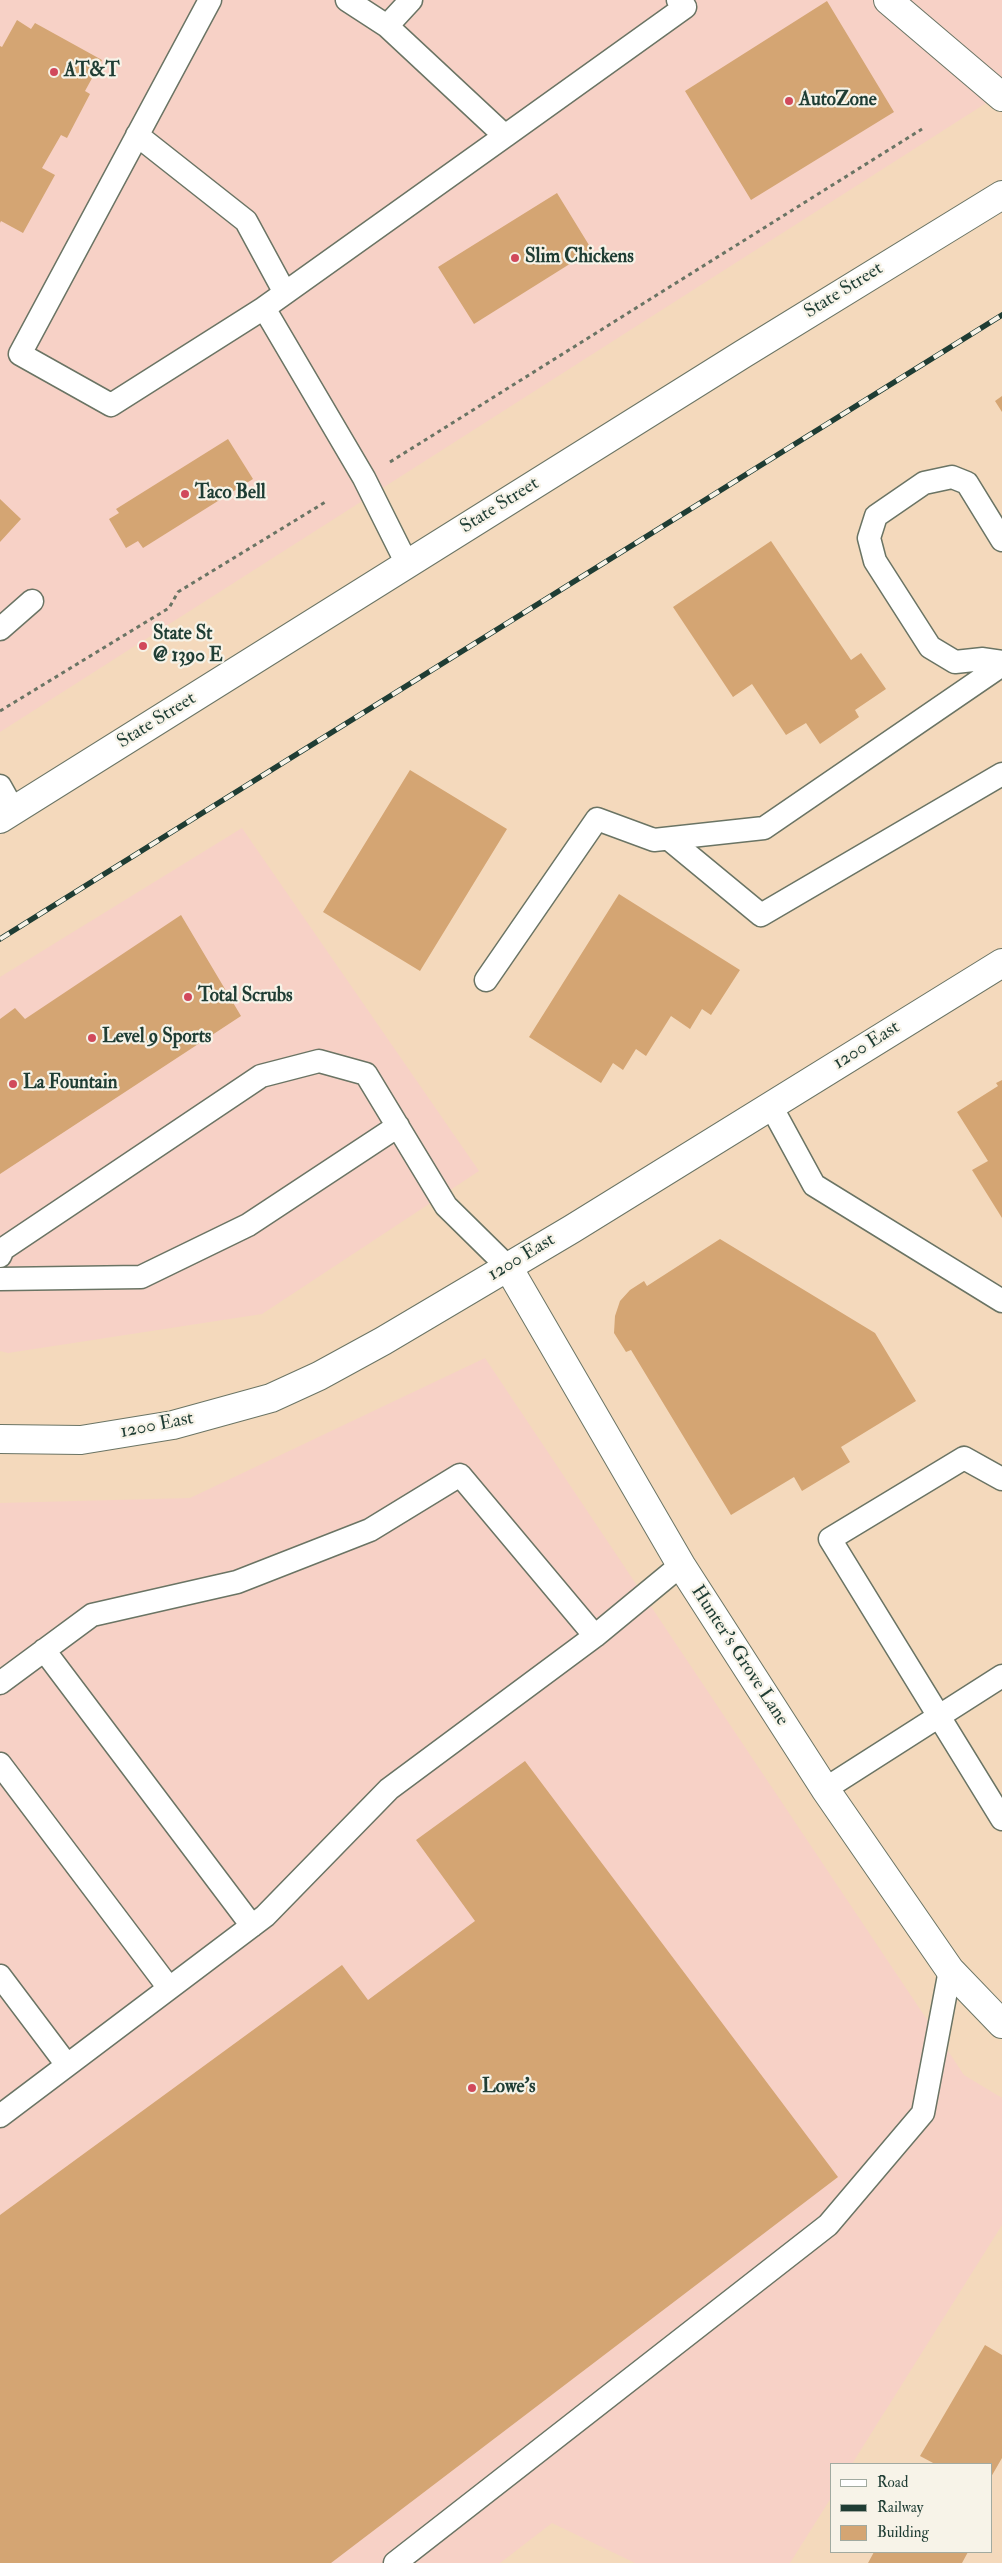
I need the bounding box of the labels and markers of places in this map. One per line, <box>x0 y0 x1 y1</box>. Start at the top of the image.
place label: AT&T <box>64 61 120 83</box>
marker: AT&T <box>48 66 60 78</box>
place label: AutoZone <box>799 90 877 112</box>
marker: AutoZone <box>783 95 795 107</box>
place label: Slim Chickens <box>525 247 634 269</box>
marker: Slim Chickens <box>509 252 521 264</box>
place label: Taco Bell <box>195 483 266 505</box>
marker: Taco Bell <box>179 488 191 500</box>
place label: State St @ 1390 E <box>153 624 223 668</box>
marker: State St @ 1390 E <box>137 640 149 652</box>
place label: Total Scrubs <box>198 986 293 1008</box>
marker: Total Scrubs <box>182 991 194 1003</box>
place label: Level 9 Sports <box>102 1027 211 1049</box>
marker: Level 9 Sports <box>86 1032 98 1044</box>
place label: La Fountain <box>23 1073 118 1095</box>
marker: La Fountain <box>7 1078 19 1090</box>
place label: Lowe's <box>482 2077 535 2099</box>
marker: Lowe's <box>466 2082 478 2094</box>

